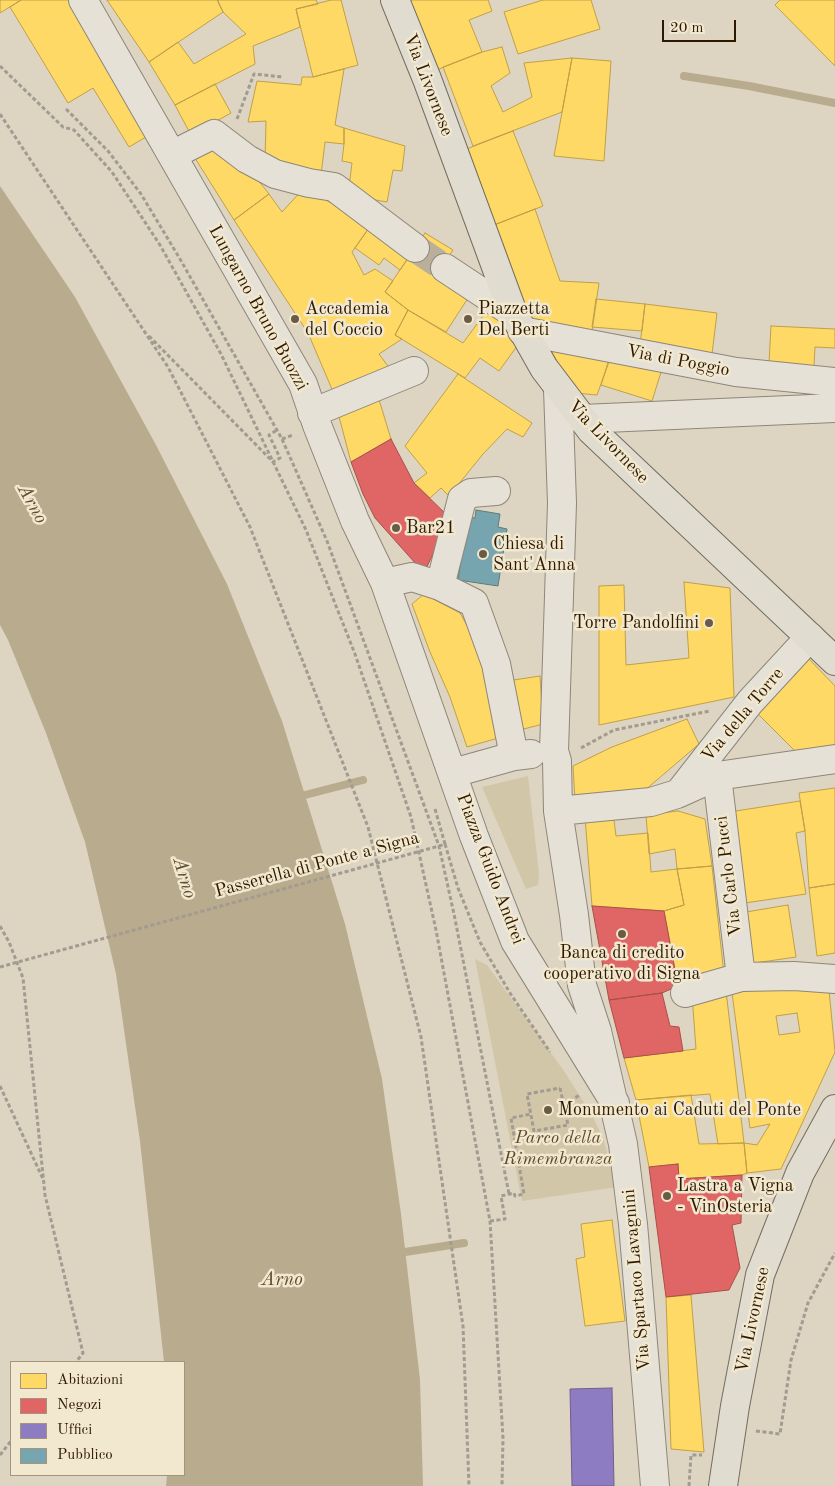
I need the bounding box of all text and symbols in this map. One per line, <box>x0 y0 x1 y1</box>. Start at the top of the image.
scale bar <box>665 10 739 42</box>
text: 20 m <box>670 21 704 36</box>
street label: Via Livornese <box>399 31 457 139</box>
street label: Lungarno Bruno Buozzi <box>204 221 312 395</box>
place label: Accademia del Coccio <box>305 298 389 340</box>
place label: Piazzetta Del Berti <box>478 298 550 340</box>
marker: Accademia del Coccio <box>289 313 301 325</box>
marker: Piazzetta Del Berti <box>462 313 474 325</box>
street label: Via di Poggio <box>625 340 731 382</box>
street label: Via Livornese <box>563 396 653 488</box>
water label: Arno <box>12 480 52 528</box>
place label: Bar21 <box>406 517 456 539</box>
marker: Bar21 <box>390 522 402 534</box>
place label: Chiesa di Sant'Anna <box>493 533 575 576</box>
marker: Chiesa di Sant'Anna <box>477 548 489 560</box>
place label: Torre Pandolfini <box>573 612 699 634</box>
marker: Torre Pandolfini <box>703 617 715 629</box>
street label: Via della Torre <box>697 663 789 767</box>
street label: Piazza Guido Andrei <box>451 790 529 948</box>
street label: Via Carlo Pucci <box>711 814 747 938</box>
street label: Passerella di Ponte a Signa <box>212 827 422 903</box>
water label: Arno <box>167 855 201 901</box>
marker: Banca di credito cooperativo di Signa <box>616 928 628 940</box>
place label: Banca di credito cooperativo di Signa <box>543 942 701 984</box>
place label: Monumento ai Caduti del Ponte <box>558 1099 801 1121</box>
marker: Monumento ai Caduti del Ponte <box>542 1104 554 1116</box>
park label: Parco della Rimembranza <box>503 1127 613 1170</box>
place label: Lastra a Vigna - VinOsteria <box>677 1175 794 1218</box>
street label: Via Spartaco Lavagnini <box>618 1188 656 1372</box>
marker: Lastra a Vigna - VinOsteria <box>661 1190 673 1202</box>
street label: Via Livornese <box>731 1265 775 1375</box>
water label: Arno <box>261 1269 303 1291</box>
legend <box>10 1361 185 1476</box>
text: Abitazioni <box>57 1373 123 1388</box>
text: Negozi <box>57 1398 102 1413</box>
text: Uffici <box>57 1423 92 1438</box>
text: Pubblico <box>57 1448 113 1463</box>

